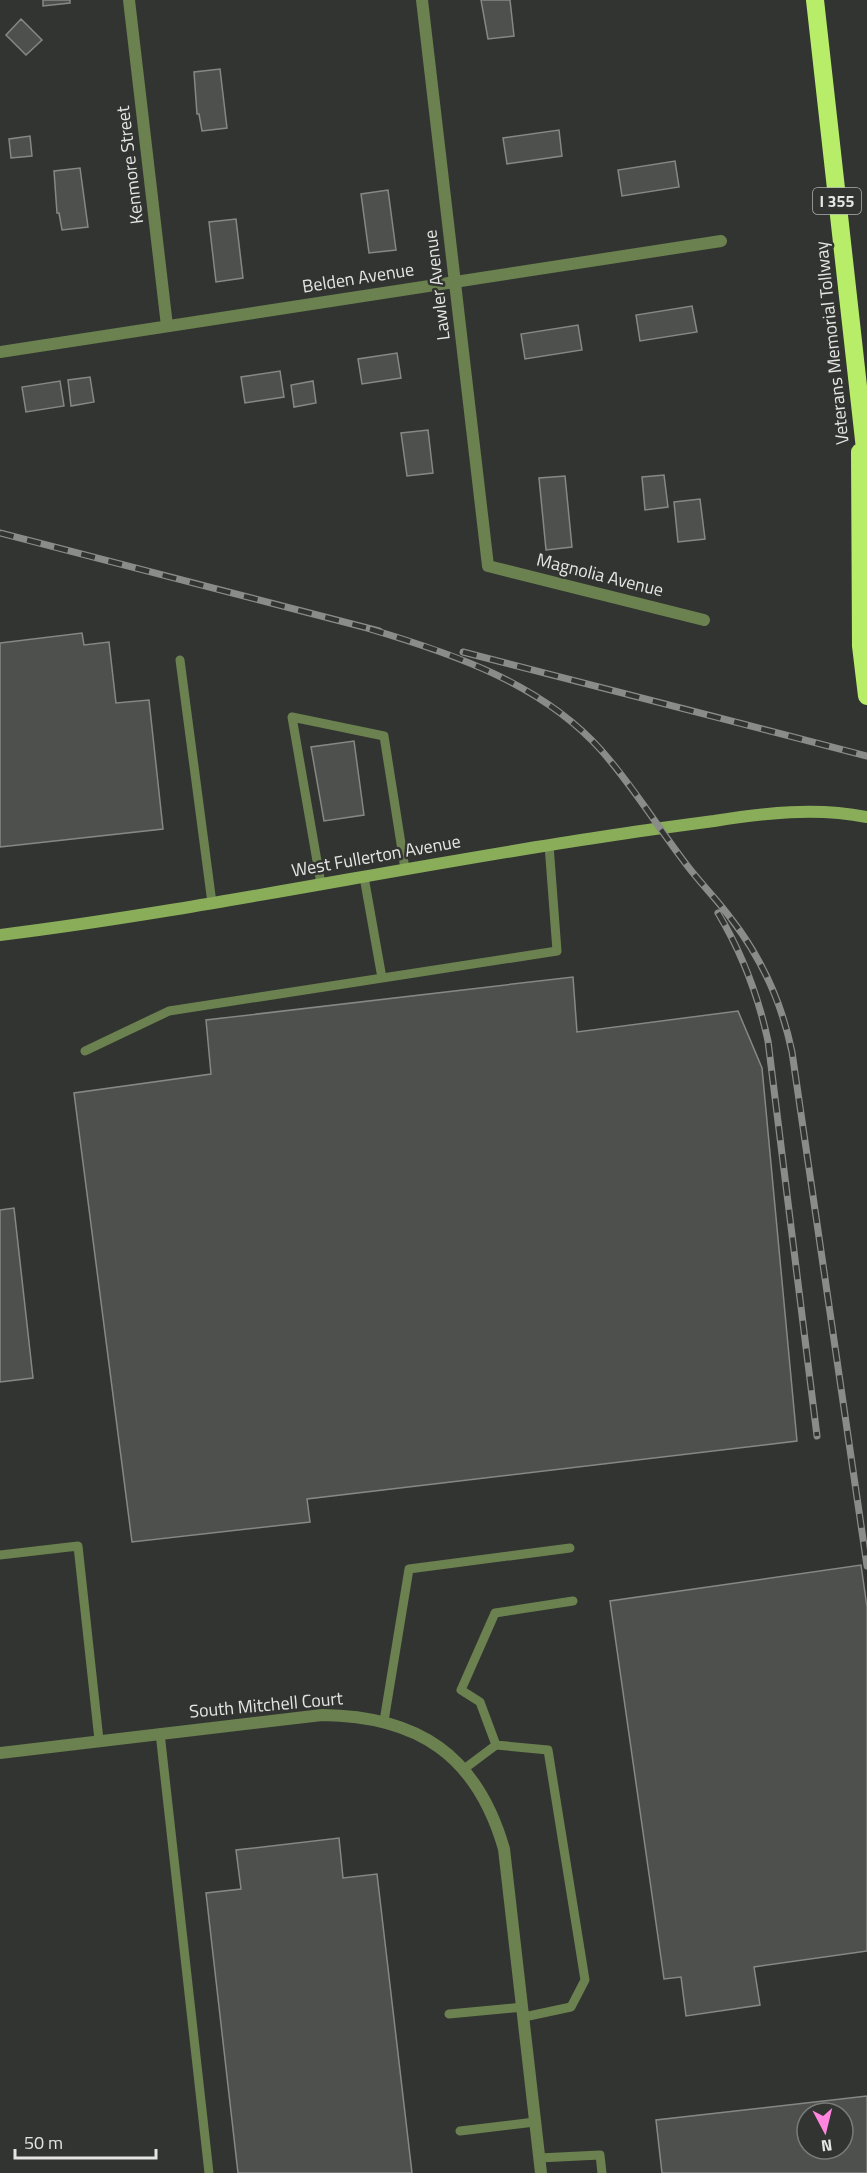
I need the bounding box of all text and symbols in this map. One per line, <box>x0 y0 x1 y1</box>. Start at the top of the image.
street label: Kenmore Street <box>109 104 150 226</box>
road number: I 355 <box>813 188 861 214</box>
street label: Lawler Avenue <box>416 228 457 342</box>
street label: Veterans Memorial Tollway <box>807 240 856 446</box>
street label: Belden Avenue <box>300 255 416 300</box>
street label: Magnolia Avenue <box>534 546 666 603</box>
street label: West Fullerton Avenue <box>289 827 463 884</box>
street label: South Mitchell Court <box>188 1684 345 1725</box>
north arrow <box>795 2101 855 2161</box>
scale bar <box>15 2122 156 2160</box>
text: 50 m <box>24 2129 63 2156</box>
text: N <box>820 2133 834 2158</box>

